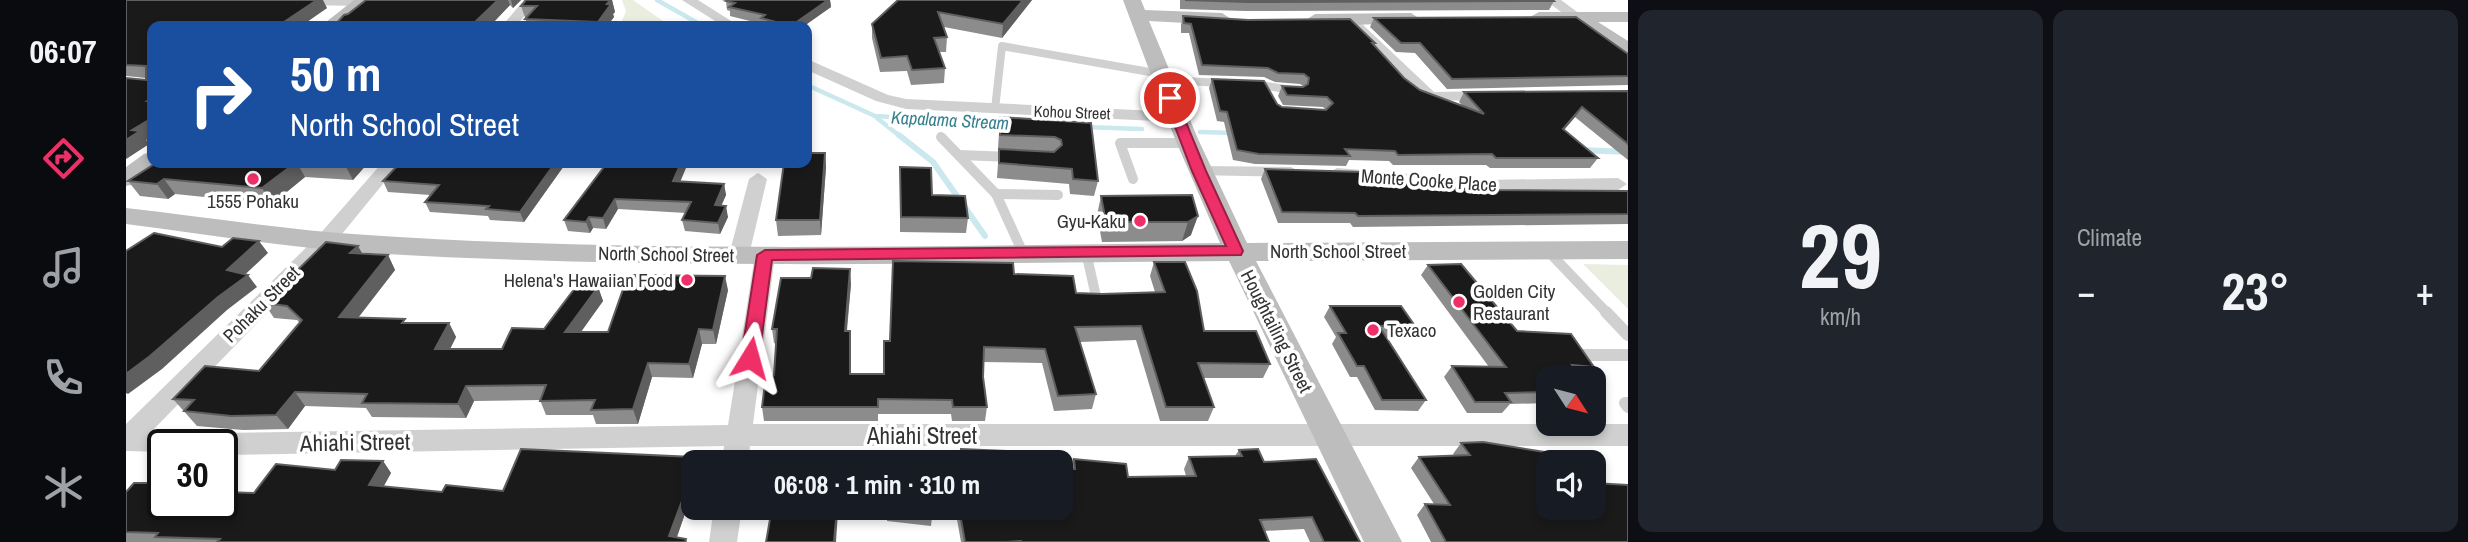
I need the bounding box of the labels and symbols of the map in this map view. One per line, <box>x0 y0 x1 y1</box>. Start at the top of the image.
pin <box>1140 68 1200 128</box>
street label: Kohou Street <box>1033 100 1111 124</box>
water label: Kapalama Stream <box>890 104 1010 136</box>
street label: Monte Cooke Place <box>1360 162 1498 198</box>
marker: 1555 Pohaku <box>245 171 261 187</box>
place label: 1555 Pohaku <box>207 188 299 214</box>
place label: Gyu-Kaku <box>1057 208 1126 234</box>
marker: Gyu-Kaku <box>1132 213 1148 229</box>
street label: North School Street <box>1270 238 1407 264</box>
street label: North School Street <box>598 240 735 268</box>
street label: Pohaku Street <box>217 259 306 348</box>
street label: Houghtailing Street <box>1235 265 1319 397</box>
place label: Helena's Hawaiian Food <box>504 267 673 293</box>
marker: Helena's Hawaiian Food <box>679 272 695 288</box>
place label: Golden City Restaurant <box>1473 278 1555 326</box>
marker: Golden City Restaurant <box>1451 294 1467 310</box>
place label: Texaco <box>1387 317 1436 343</box>
position arrow <box>713 321 787 395</box>
marker: Texaco <box>1365 322 1381 338</box>
north arrow <box>1536 366 1606 436</box>
street label: Ahiahi Street <box>866 420 977 451</box>
street label: Ahiahi Street <box>299 426 410 458</box>
speed limit sign: 30 <box>147 429 238 520</box>

